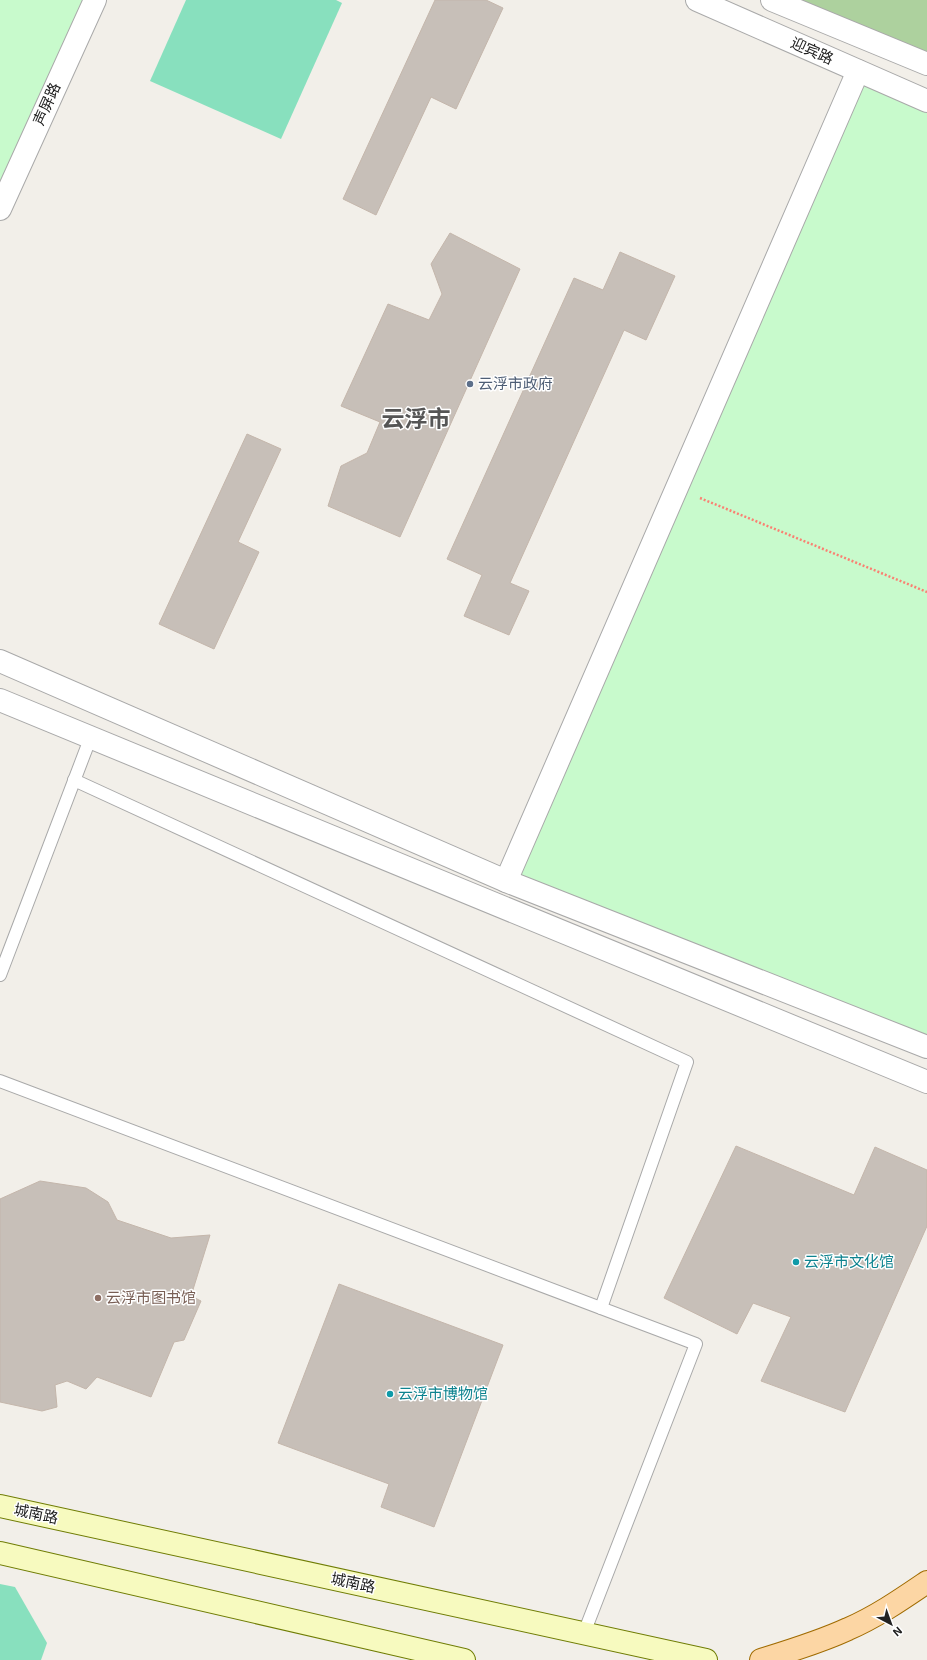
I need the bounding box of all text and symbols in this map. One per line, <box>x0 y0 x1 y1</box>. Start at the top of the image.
street label: 迎宾路 <box>788 33 837 67</box>
street label: 声屏路 <box>29 79 63 128</box>
place label: 云浮市政府 <box>478 374 553 392</box>
marker: 云浮市政府 <box>465 379 475 389</box>
district label: 云浮市 <box>382 404 451 432</box>
place label: 云浮市文化馆 <box>804 1252 894 1270</box>
marker: 云浮市文化馆 <box>791 1257 801 1267</box>
place label: 云浮市图书馆 <box>106 1288 196 1306</box>
marker: 云浮市图书馆 <box>93 1293 103 1303</box>
place label: 云浮市博物馆 <box>398 1384 488 1402</box>
marker: 云浮市博物馆 <box>385 1389 395 1399</box>
street label: 城南路 <box>12 1500 60 1527</box>
street label: 城南路 <box>329 1569 377 1596</box>
north arrow <box>871 1604 911 1644</box>
text: N <box>891 1624 905 1639</box>

